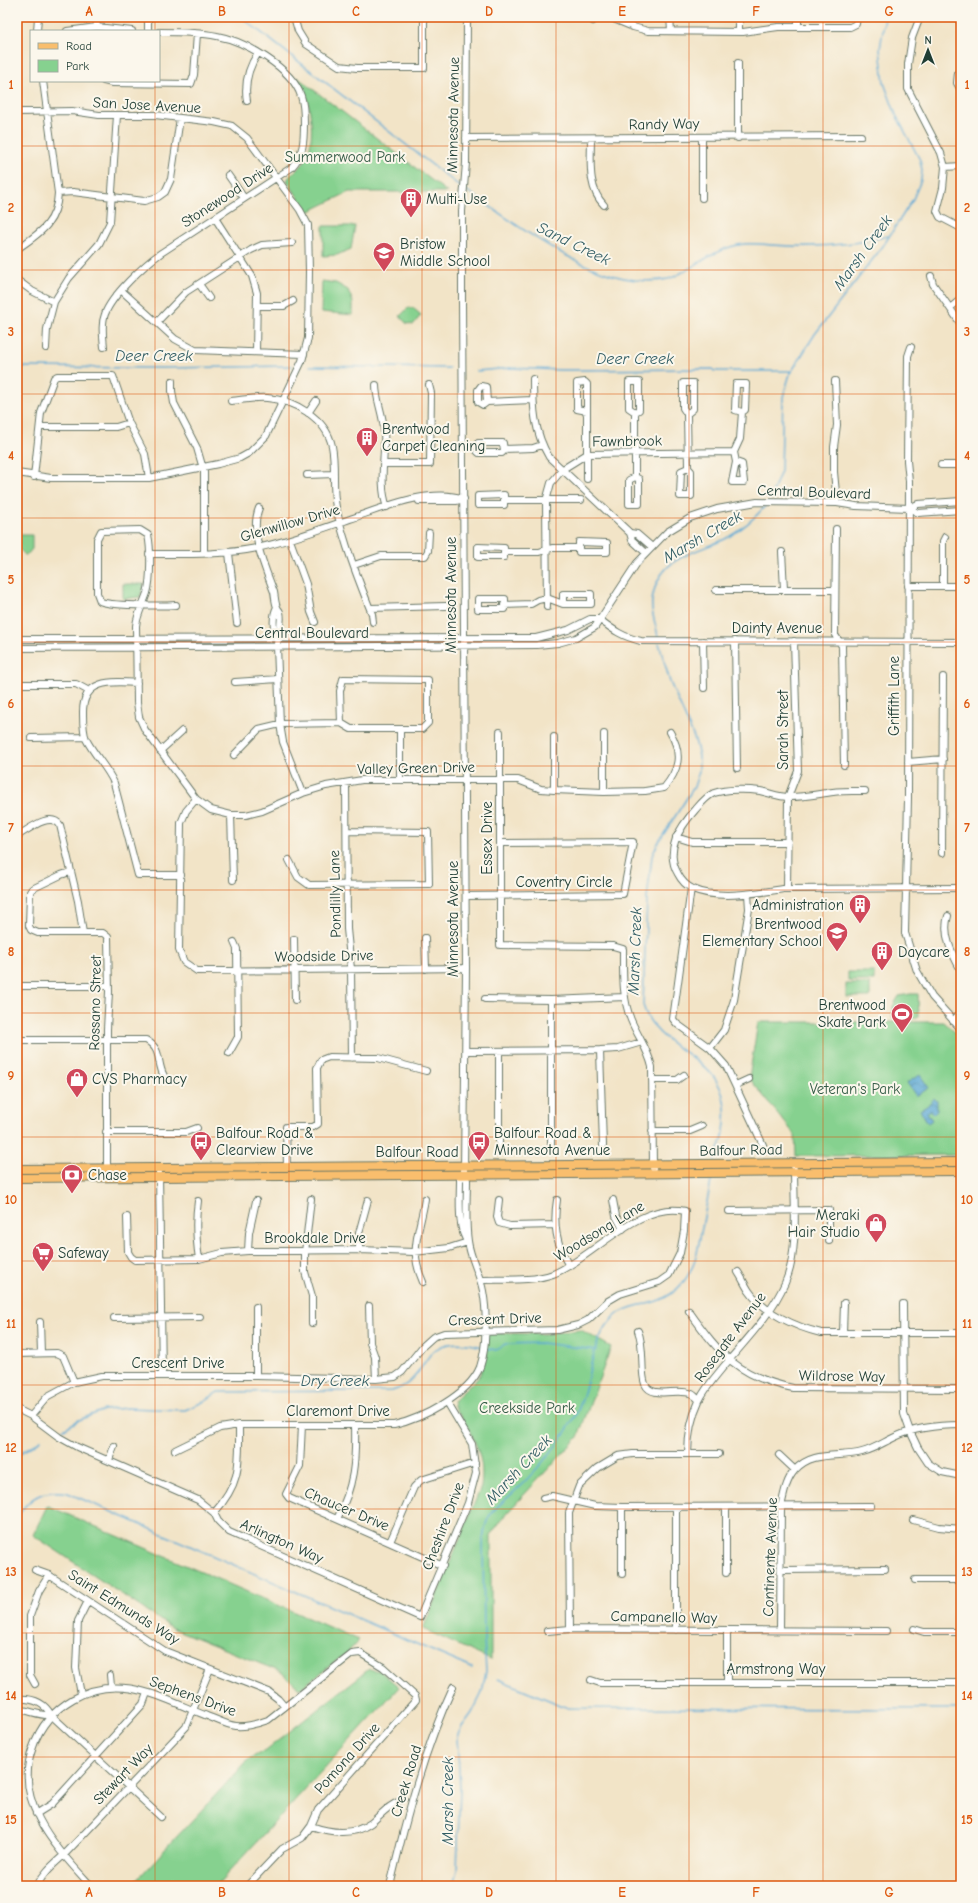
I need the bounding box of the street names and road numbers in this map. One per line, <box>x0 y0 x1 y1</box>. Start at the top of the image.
street label: Minnesota Avenue <box>443 56 463 173</box>
street label: San Jose Avenue <box>92 93 202 117</box>
street label: Randy Way <box>628 114 700 134</box>
street label: Stonewood Drive <box>178 158 277 231</box>
street label: Fawnbrook <box>592 431 663 451</box>
street label: Central Boulevard <box>757 481 871 503</box>
street label: Glenwillow Drive <box>238 500 342 546</box>
street label: Minnesota Avenue <box>442 536 460 653</box>
street label: Dainty Avenue <box>732 619 823 637</box>
street label: Central Boulevard <box>255 624 369 642</box>
street label: Griffith Lane <box>885 656 903 736</box>
street label: Sarah Street <box>774 689 792 770</box>
street label: Valley Green Drive <box>357 758 476 778</box>
street label: Essex Drive <box>478 801 496 875</box>
street label: Pondlilly Lane <box>325 850 345 938</box>
street label: Minnesota Avenue <box>444 860 462 977</box>
street label: Coventry Circle <box>516 873 613 891</box>
street label: Woodside Drive <box>275 946 374 966</box>
street label: Rossano Street <box>85 954 105 1051</box>
street label: Balfour Road <box>699 1140 783 1160</box>
street label: Balfour Road <box>375 1143 459 1161</box>
street label: Woodsong Lane <box>550 1197 648 1265</box>
street label: Brookdale Drive <box>264 1229 366 1247</box>
street label: Rosegate Avenue <box>690 1288 770 1386</box>
street label: Crescent Drive <box>448 1308 542 1330</box>
street label: Crescent Drive <box>131 1354 225 1372</box>
street label: Wildrose Way <box>799 1366 886 1386</box>
street label: Claremont Drive <box>286 1402 390 1420</box>
street label: Cheshire Drive <box>418 1479 468 1573</box>
street label: Chaucer Drive <box>302 1483 393 1535</box>
street label: Continente Avenue <box>759 1497 781 1617</box>
street label: Arlington Way <box>238 1515 327 1567</box>
street label: Saint Edmunds Way <box>65 1565 183 1649</box>
street label: Campanello Way <box>610 1607 718 1627</box>
street label: Armstrong Way <box>727 1660 826 1678</box>
street label: Sephens Drive <box>147 1672 239 1720</box>
street label: Pomona Drive <box>310 1718 384 1797</box>
street label: Stewart Way <box>90 1740 157 1808</box>
street label: Creek Road <box>386 1743 426 1819</box>

